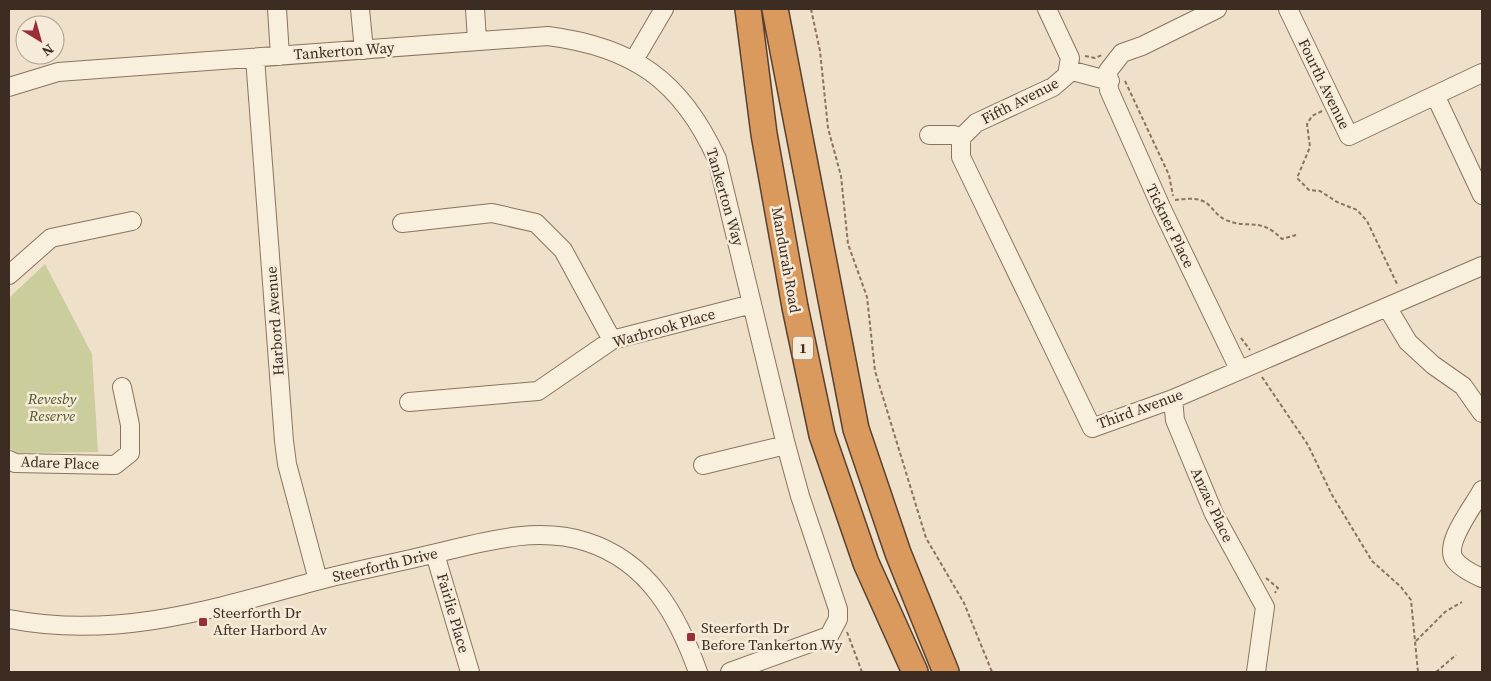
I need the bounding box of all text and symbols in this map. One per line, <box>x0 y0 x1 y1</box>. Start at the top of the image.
north arrow <box>15 15 65 65</box>
street label: Fourth Avenue <box>1293 35 1356 133</box>
street label: Tankerton Way <box>293 36 395 65</box>
text: N <box>38 39 58 61</box>
street label: Fifth Avenue <box>977 72 1062 129</box>
street label: Tankerton Way <box>701 145 750 249</box>
street label: Tickner Place <box>1141 180 1200 272</box>
street label: Mandurah Road <box>767 205 806 315</box>
street label: Harbord Avenue <box>260 265 289 376</box>
street label: Warbrook Place <box>610 303 718 352</box>
road number: 1 <box>793 336 813 359</box>
street label: Third Avenue <box>1094 383 1186 434</box>
park label: Revesby Reserve <box>27 388 77 426</box>
street label: Adare Place <box>20 451 100 474</box>
street label: Anzac Place <box>1186 464 1239 546</box>
street label: Steerforth Drive <box>330 542 440 587</box>
street label: Fairlie Place <box>432 570 475 656</box>
place label: Steerforth Dr After Harbord Av <box>213 602 328 640</box>
marker: Steerforth Dr After Harbord Av <box>197 616 209 628</box>
place label: Steerforth Dr Before Tankerton Wy <box>701 617 843 655</box>
marker: Steerforth Dr Before Tankerton Wy <box>685 631 697 643</box>

